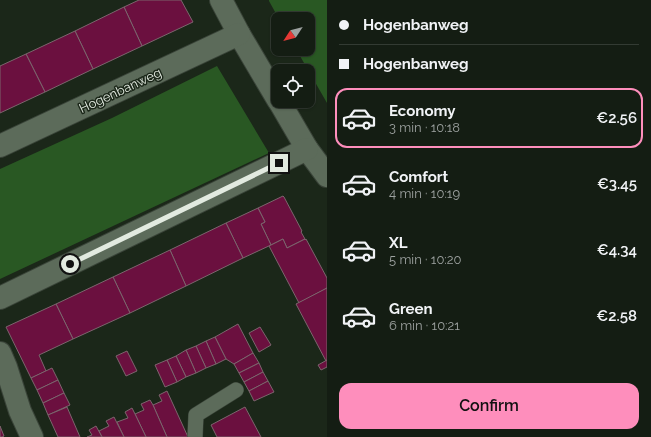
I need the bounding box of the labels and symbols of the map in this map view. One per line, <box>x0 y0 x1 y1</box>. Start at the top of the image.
north arrow <box>271 12 315 56</box>
street label: Hogenbanweg <box>77 65 164 116</box>
route end <box>270 154 288 172</box>
route start <box>61 255 79 273</box>

